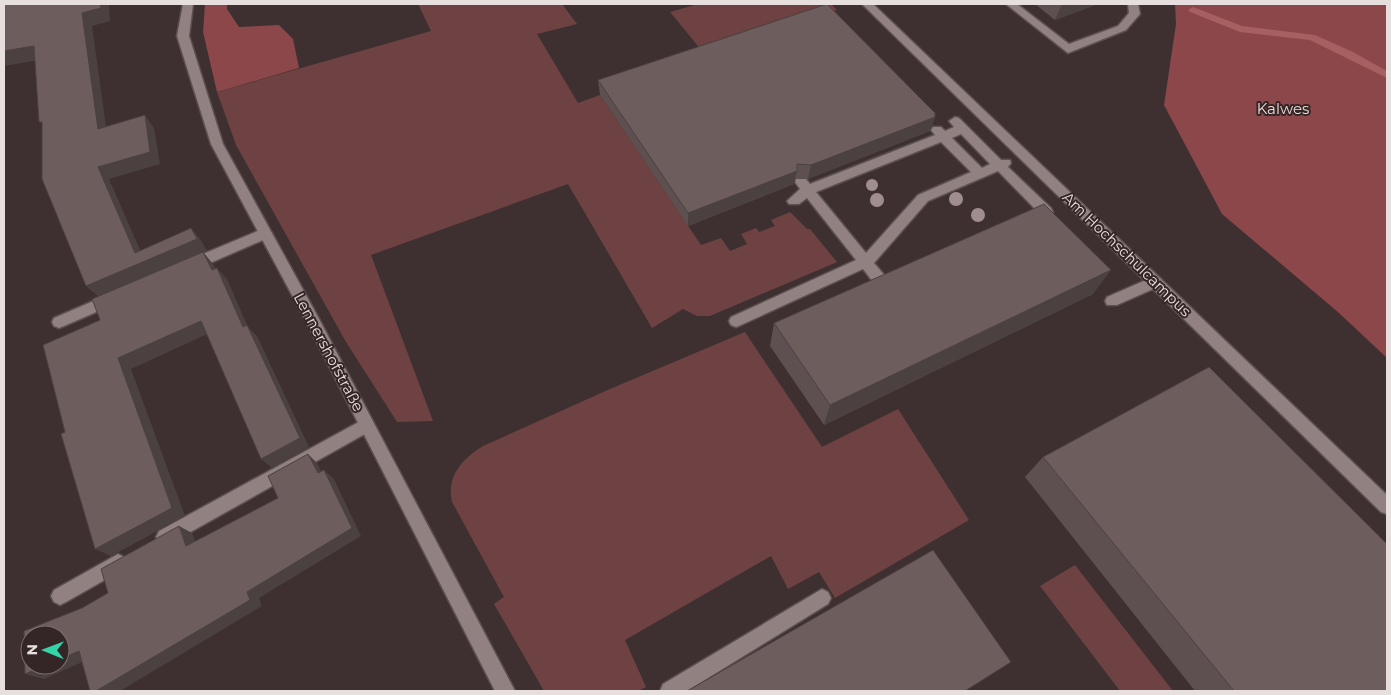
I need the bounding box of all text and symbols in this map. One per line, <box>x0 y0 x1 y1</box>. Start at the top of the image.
park label: Kalwes <box>1257 99 1309 118</box>
street label: Am Hochschulcampus <box>1059 188 1195 320</box>
street label: Lennershofstraße <box>290 289 368 415</box>
north arrow <box>20 625 70 675</box>
text: N <box>23 644 41 656</box>

